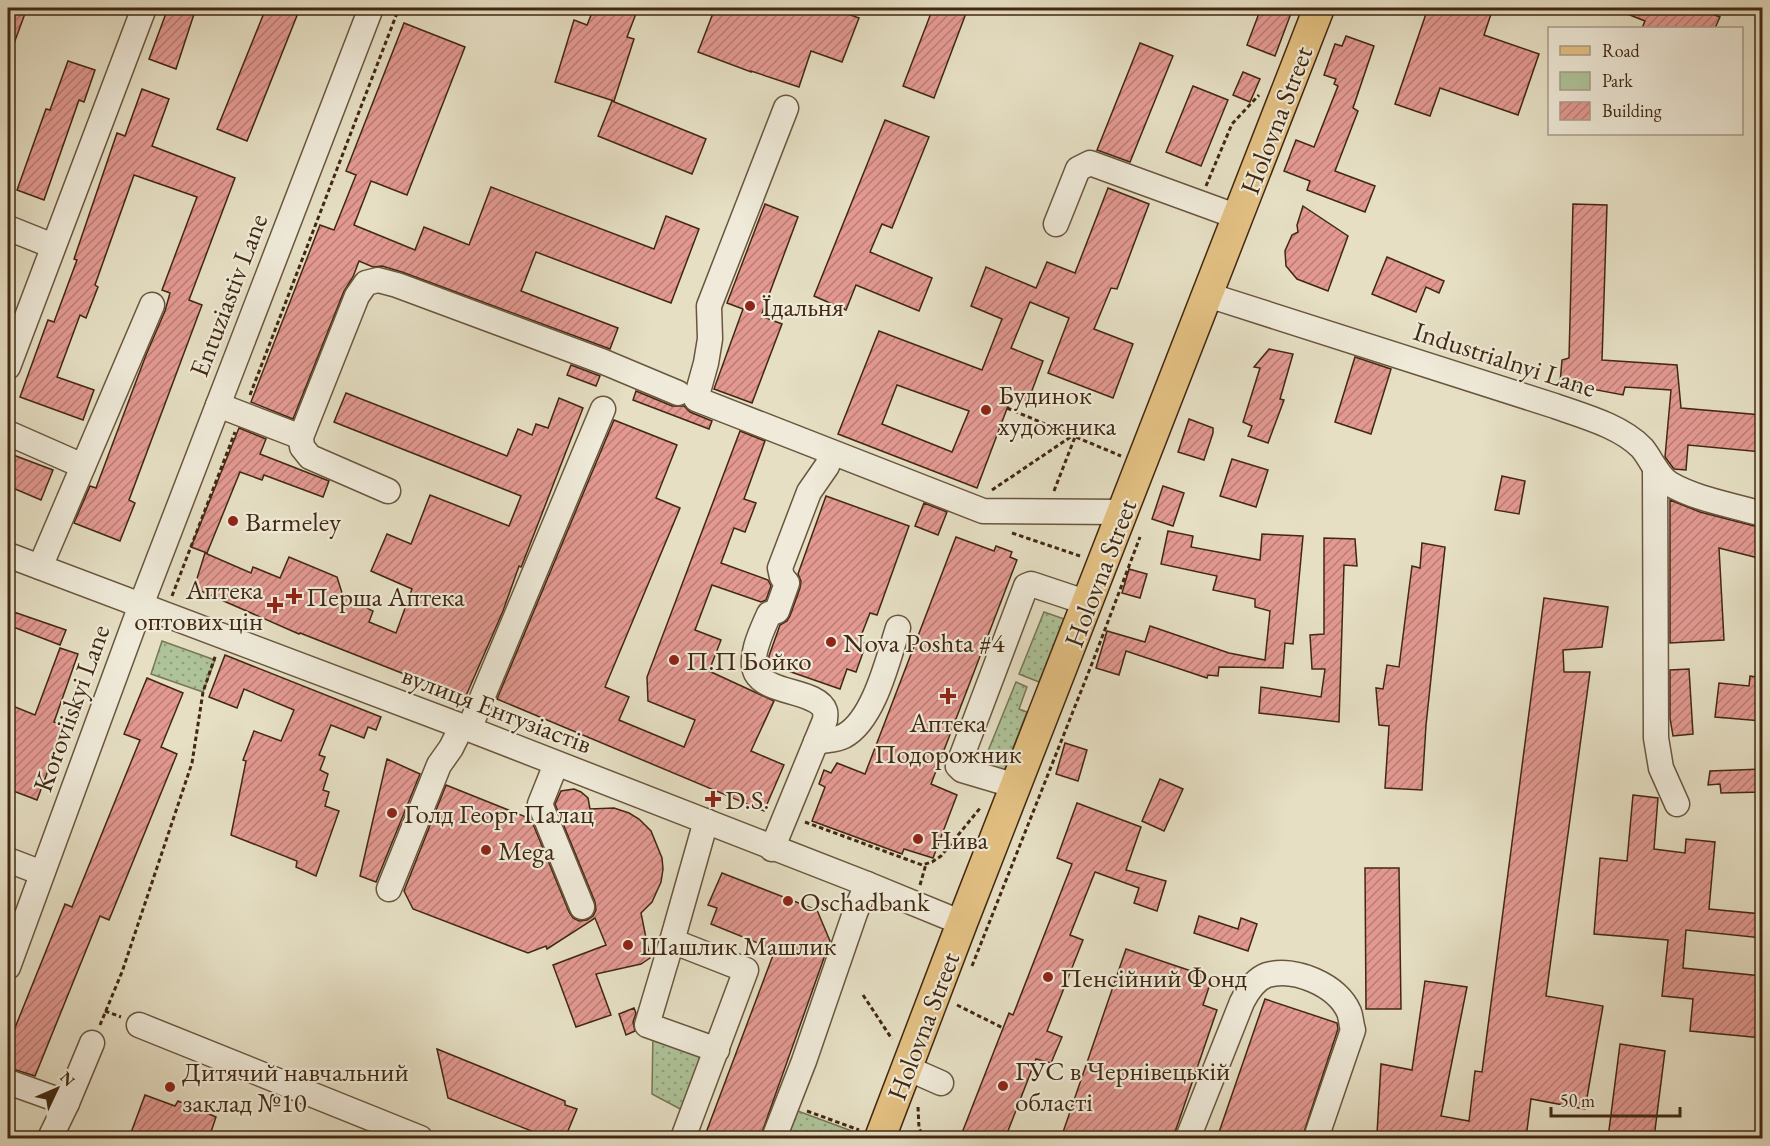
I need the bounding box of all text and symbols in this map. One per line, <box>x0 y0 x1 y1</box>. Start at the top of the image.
legend <box>1548 27 1743 135</box>
text: Road <box>1602 39 1641 62</box>
street label: Holovna Street <box>1232 40 1320 199</box>
text: Park <box>1602 69 1633 92</box>
text: Building <box>1602 99 1662 122</box>
street label: Entuziastiv Lane <box>181 208 275 382</box>
place label: Їдальня <box>762 289 844 324</box>
marker: Їдальня <box>743 299 757 313</box>
street label: Industrialnyi Lane <box>1409 313 1601 405</box>
place label: Будинок художника <box>998 377 1116 443</box>
marker: Будинок художника <box>979 403 993 417</box>
street label: Holovna Street <box>1056 493 1144 652</box>
place label: Barmeley <box>245 504 341 539</box>
marker: Barmeley <box>226 514 240 528</box>
place label: Аптека оптових цін <box>134 572 263 638</box>
place label: Перша Аптека <box>306 579 465 614</box>
marker: Перша Аптека <box>287 589 301 603</box>
marker: Аптека оптових цін <box>268 598 282 612</box>
street label: Koroviiskyi Lane <box>25 620 117 796</box>
place label: Nova Poshta #4 <box>843 625 1006 660</box>
marker: Nova Poshta #4 <box>824 635 838 649</box>
place label: П.П Бойко <box>686 643 812 678</box>
marker: П.П Бойко <box>667 653 681 667</box>
street label: вулиця Ентузіастів <box>397 657 597 761</box>
marker: Аптека Подорожник <box>941 689 955 703</box>
place label: Аптека Подорожник <box>874 705 1022 771</box>
place label: D.S. <box>725 782 770 817</box>
marker: D.S. <box>706 792 720 806</box>
place label: Голд Георг Палац <box>404 796 594 831</box>
marker: Голд Георг Палац <box>385 806 399 820</box>
place label: Нива <box>930 822 989 857</box>
marker: Нива <box>911 832 925 846</box>
place label: Mega <box>498 833 555 868</box>
marker: Mega <box>479 843 493 857</box>
place label: Oschadbank <box>800 884 930 919</box>
marker: Oschadbank <box>781 894 795 908</box>
place label: Шашлик Машлик <box>640 928 836 963</box>
marker: Шашлик Машлик <box>621 938 635 952</box>
street label: Holovna Street <box>879 946 967 1105</box>
place label: Пенсійний Фонд <box>1060 960 1247 995</box>
marker: Пенсійний Фонд <box>1041 970 1055 984</box>
place label: ГУС в Чернівецькій області <box>1015 1053 1230 1119</box>
place label: Дитячий навчальний заклад №10 <box>182 1054 409 1120</box>
north arrow <box>27 1059 87 1119</box>
text: N <box>55 1067 80 1091</box>
marker: ГУС в Чернівецькій області <box>996 1079 1010 1093</box>
marker: Дитячий навчальний заклад №10 <box>163 1080 177 1094</box>
scale bar <box>1551 1080 1680 1118</box>
text: 50 m <box>1560 1089 1595 1112</box>

